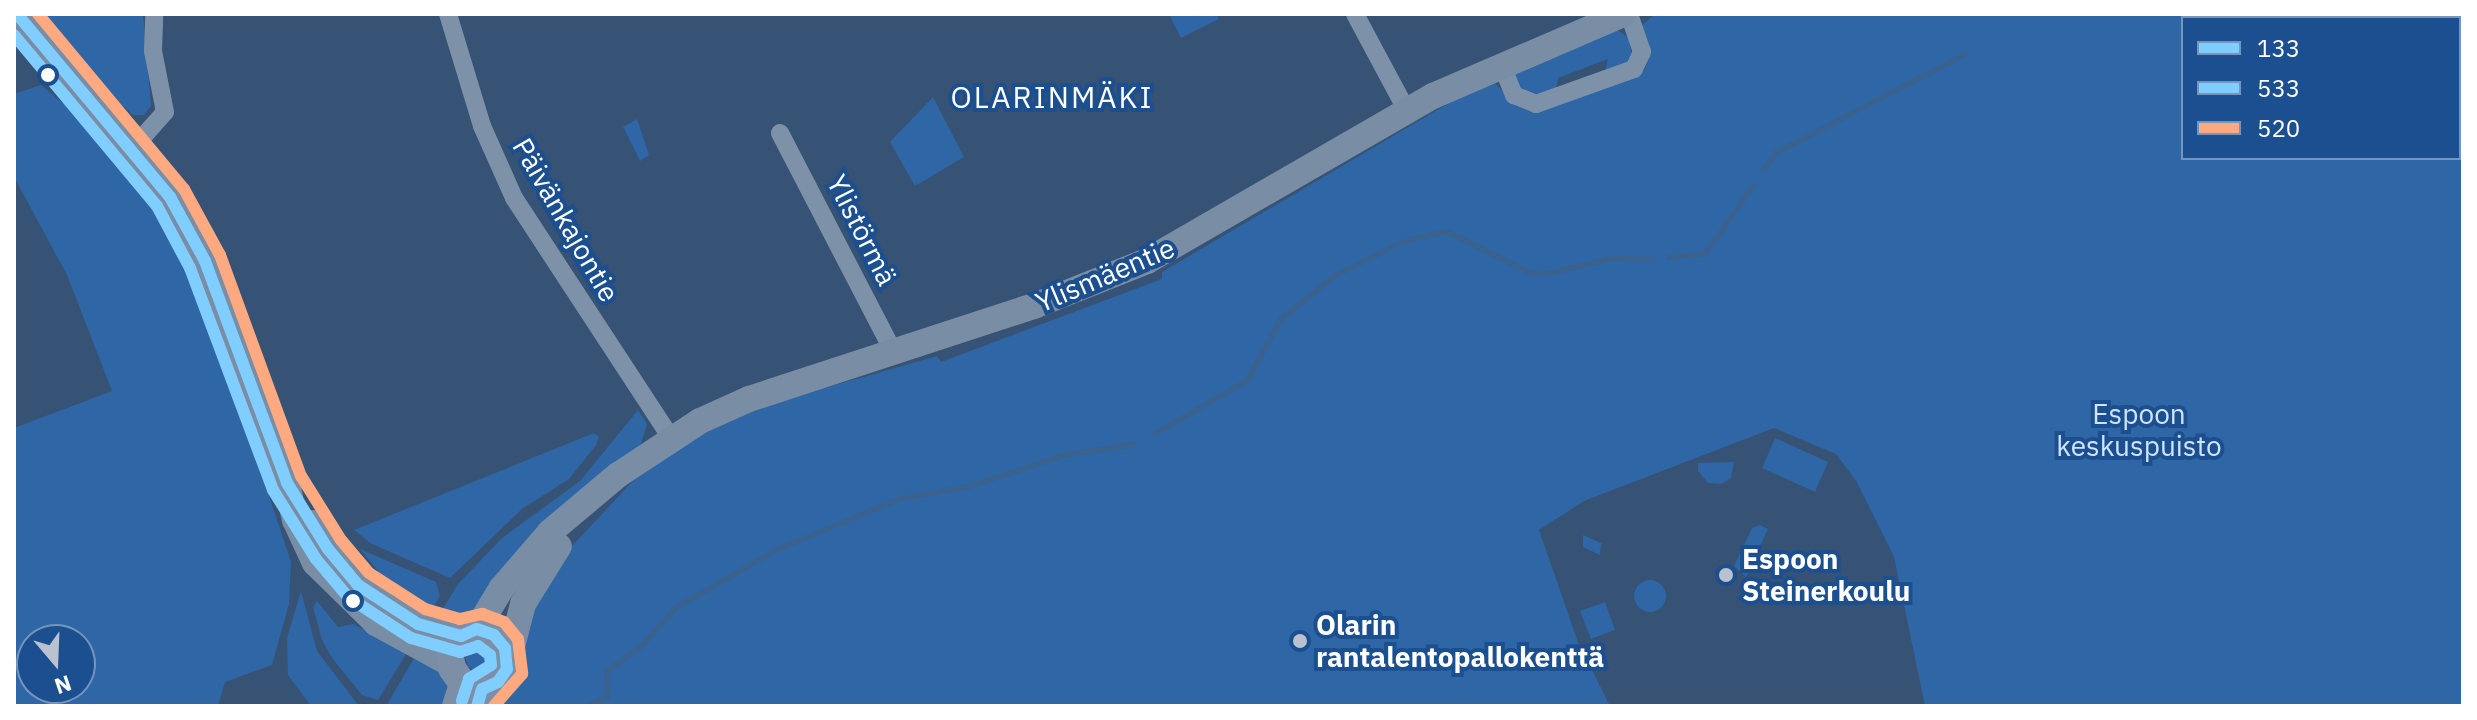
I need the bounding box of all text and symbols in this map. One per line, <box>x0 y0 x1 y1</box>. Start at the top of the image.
legend <box>2181 16 2461 160</box>
text: 133 <box>2257 32 2300 64</box>
unlabelled marker <box>40 67 56 83</box>
text: 533 <box>2257 72 2300 104</box>
district label: OLARINMÄKI <box>950 79 1154 115</box>
text: 520 <box>2257 112 2300 144</box>
street label: Päivänkajontie <box>506 132 626 308</box>
street label: Ylistörmä <box>820 169 904 291</box>
street label: Ylismäentie <box>1030 231 1180 319</box>
park label: Espoon keskuspuisto <box>2056 397 2222 463</box>
place label: Espoon Steinerkoulu <box>1742 542 1910 608</box>
marker: Espoon Steinerkoulu <box>1717 566 1735 584</box>
unlabelled marker <box>345 593 361 609</box>
place label: Olarin rantalentopallokenttä <box>1316 608 1604 674</box>
north arrow <box>16 624 96 704</box>
marker: Olarin rantalentopallokenttä <box>1291 632 1309 650</box>
text: N <box>51 669 76 702</box>

